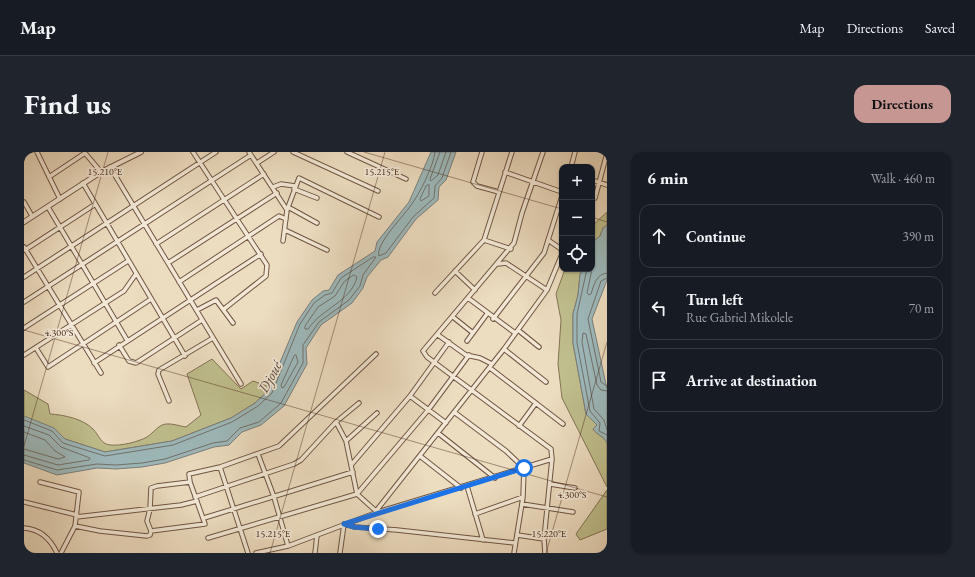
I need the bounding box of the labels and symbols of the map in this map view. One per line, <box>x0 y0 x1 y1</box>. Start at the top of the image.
text: 15.210°E <box>88 165 123 178</box>
text: 15.215°E <box>365 165 400 178</box>
text: 4.300°S <box>44 326 74 339</box>
water label: Djoué <box>253 356 287 397</box>
route start <box>515 459 533 477</box>
text: 4.300°S <box>557 488 587 501</box>
route end <box>369 520 387 538</box>
text: 15.215°E <box>256 527 291 540</box>
text: 15.220°E <box>532 527 567 540</box>

